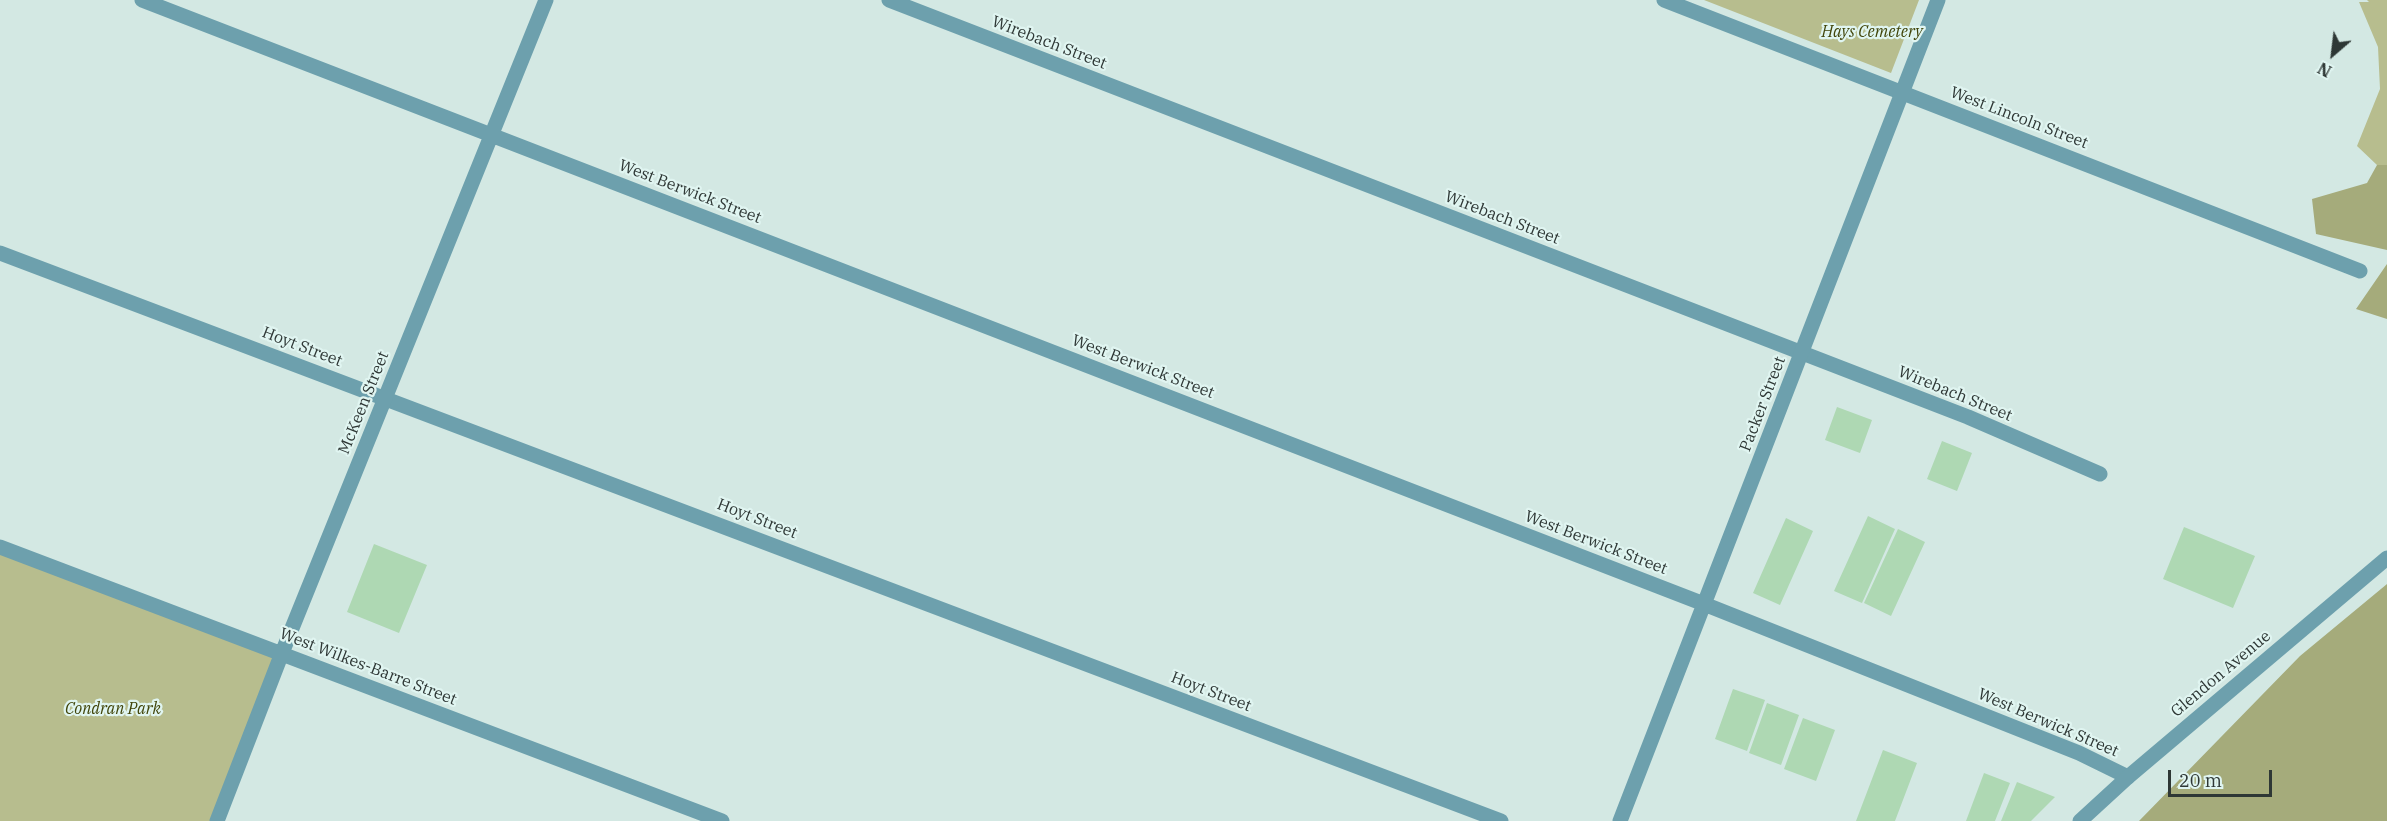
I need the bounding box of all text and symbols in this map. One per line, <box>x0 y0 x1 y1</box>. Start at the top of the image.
street label: Wirebach Street <box>989 12 1109 74</box>
park label: Hays Cemetery <box>1821 22 1923 42</box>
north arrow <box>2303 24 2363 84</box>
text: N <box>2314 58 2335 82</box>
street label: West Lincoln Street <box>1947 83 2091 153</box>
street label: West Berwick Street <box>616 156 764 228</box>
street label: Wirebach Street <box>1442 187 1562 249</box>
street label: Hoyt Street <box>259 323 345 371</box>
street label: West Berwick Street <box>1069 331 1217 403</box>
street label: McKeen Street <box>335 349 393 457</box>
street label: Packer Street <box>1736 354 1790 454</box>
street label: Wirebach Street <box>1895 362 2015 426</box>
street label: Hoyt Street <box>714 495 800 543</box>
street label: West Berwick Street <box>1522 507 1670 579</box>
street label: West Wilkes-Barre Street <box>277 624 459 710</box>
street label: Glendon Avenue <box>2167 627 2275 721</box>
street label: Hoyt Street <box>1168 668 1254 716</box>
street label: West Berwick Street <box>1975 685 2121 761</box>
park label: Condran Park <box>65 699 161 719</box>
scale bar <box>2171 758 2274 796</box>
text: 20 m <box>2179 769 2222 792</box>

